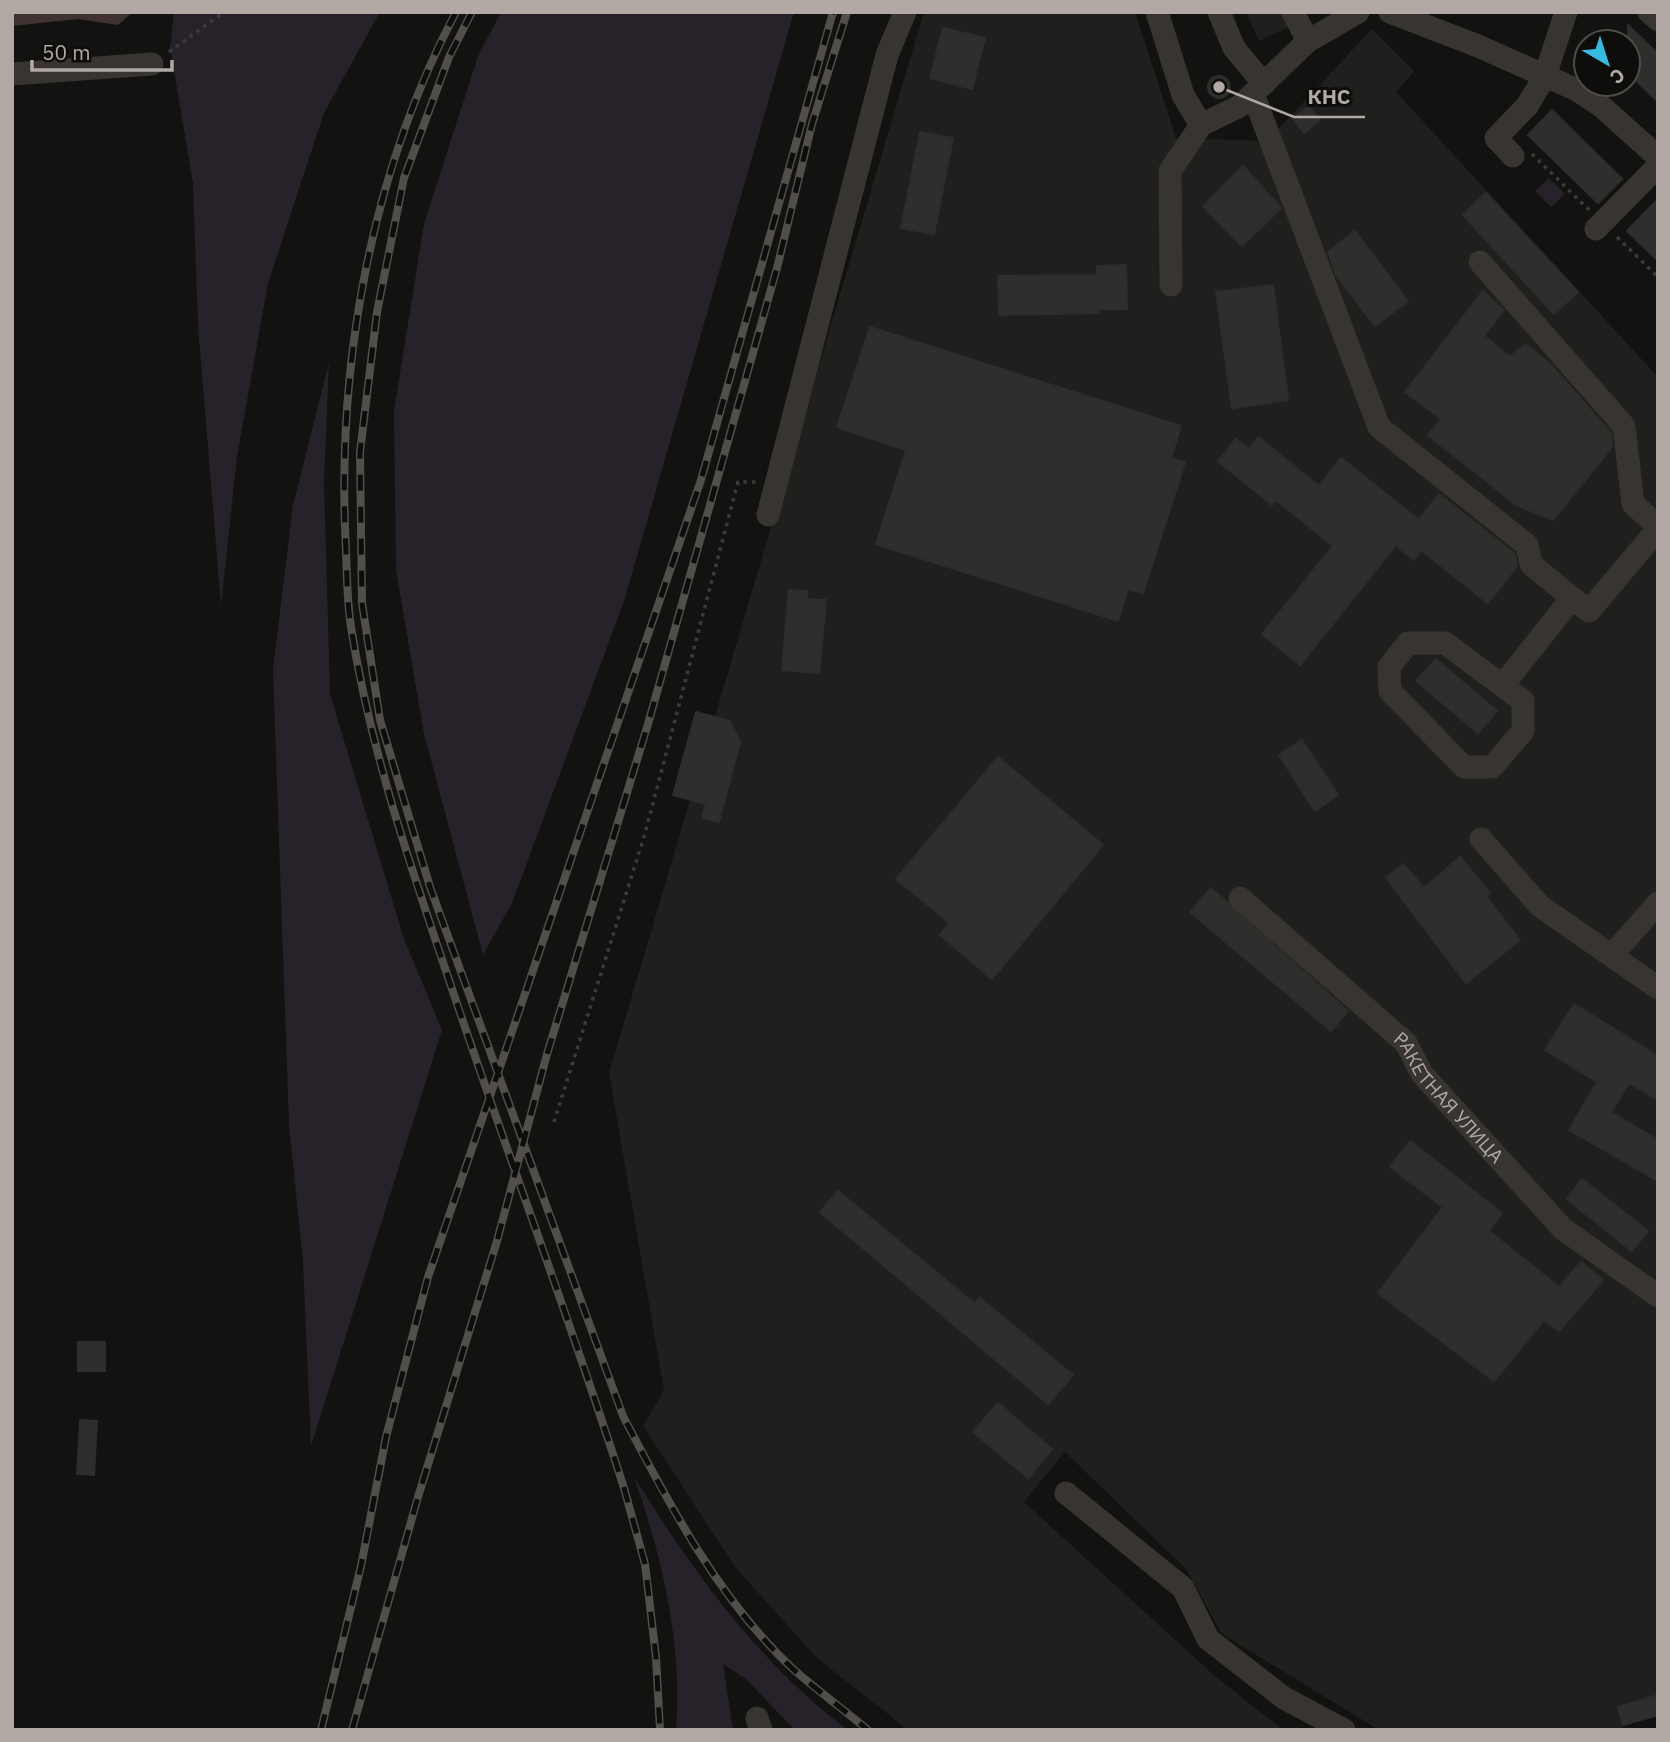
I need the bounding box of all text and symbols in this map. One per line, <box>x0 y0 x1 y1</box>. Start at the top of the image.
scale bar <box>32 28 172 72</box>
north arrow <box>1572 28 1642 98</box>
text: 50 m <box>42 38 91 66</box>
text: С <box>1605 63 1630 89</box>
callout: КНС <box>1294 75 1365 117</box>
text: КНС <box>1307 82 1351 110</box>
street label: РАКЕТНАЯ УЛИЦА <box>1389 1026 1509 1168</box>

